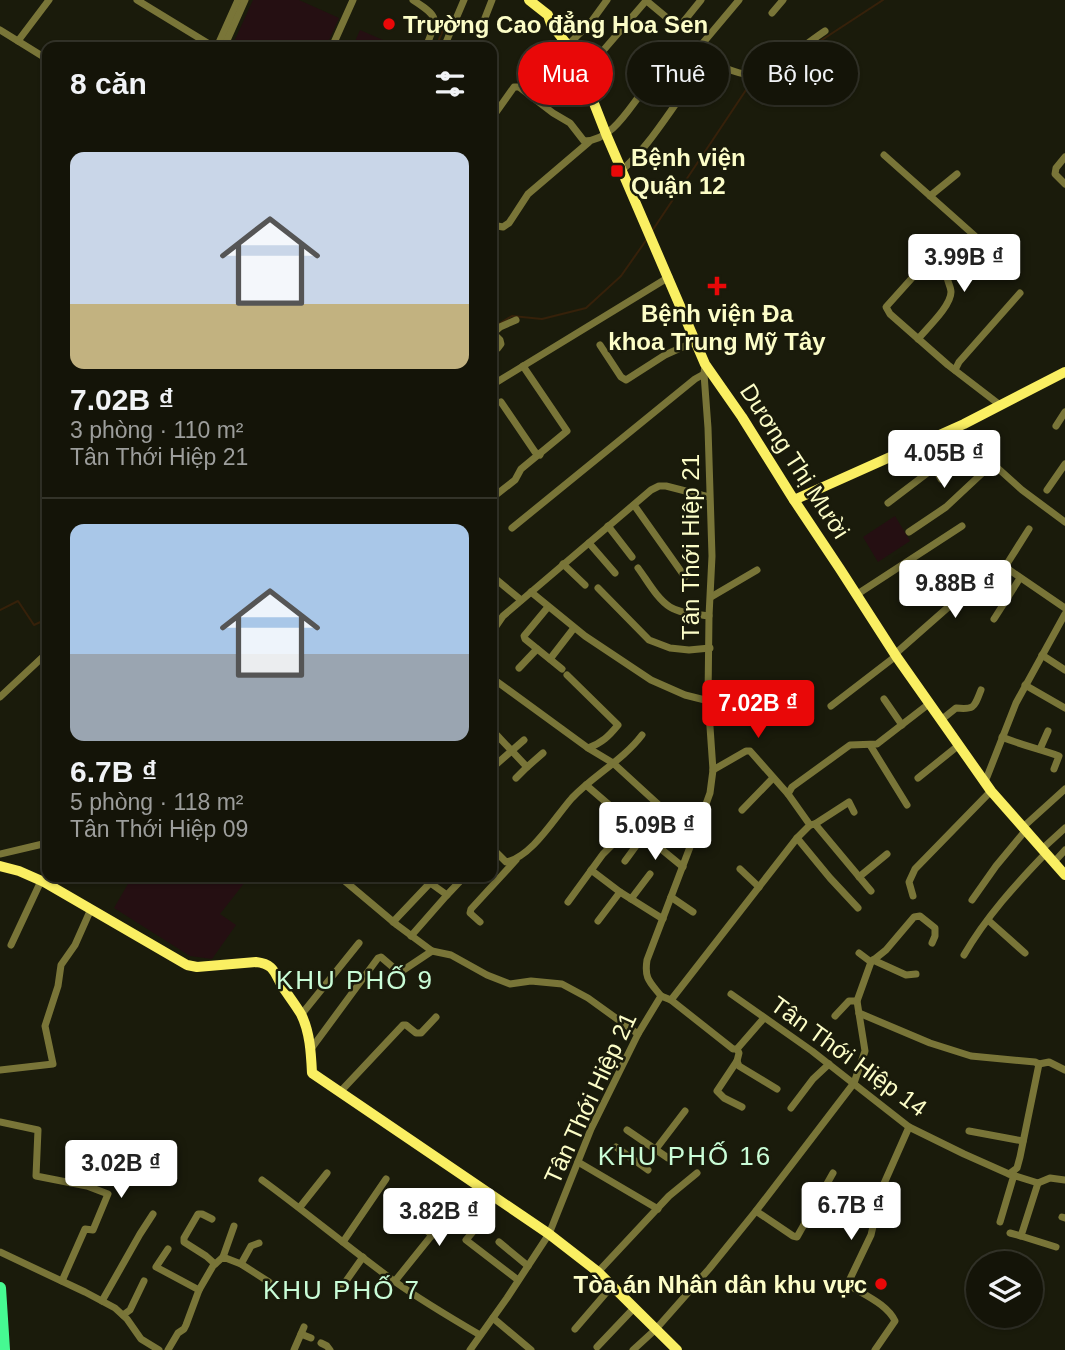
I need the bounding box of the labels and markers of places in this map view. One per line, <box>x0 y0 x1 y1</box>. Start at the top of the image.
place label: Trường Cao đẳng Hoa Sen <box>403 10 708 38</box>
marker: Trường Cao đẳng Hoa Sen <box>381 16 397 32</box>
place label: Bệnh viện Quận 12 <box>631 144 746 199</box>
marker: Bệnh viện Quận 12 <box>609 163 625 179</box>
pin: 3.99B ₫ <box>899 234 1029 294</box>
marker: Bệnh viện Đa khoa Trung Mỹ Tây <box>707 276 727 296</box>
place label: Bệnh viện Đa khoa Trung Mỹ Tây <box>608 300 826 355</box>
pin: 4.05B ₫ <box>879 430 1009 490</box>
pin: 9.88B ₫ <box>890 560 1020 620</box>
pin: 7.02B ₫ <box>693 680 823 740</box>
pin: 5.09B ₫ <box>590 802 720 862</box>
pin: 3.02B ₫ <box>56 1140 186 1200</box>
pin: 6.7B ₫ <box>794 1182 908 1242</box>
pin: 3.82B ₫ <box>374 1188 504 1248</box>
place label: Tòa án Nhân dân khu vực <box>574 1271 867 1298</box>
marker: Tòa án Nhân dân khu vực <box>873 1276 889 1292</box>

